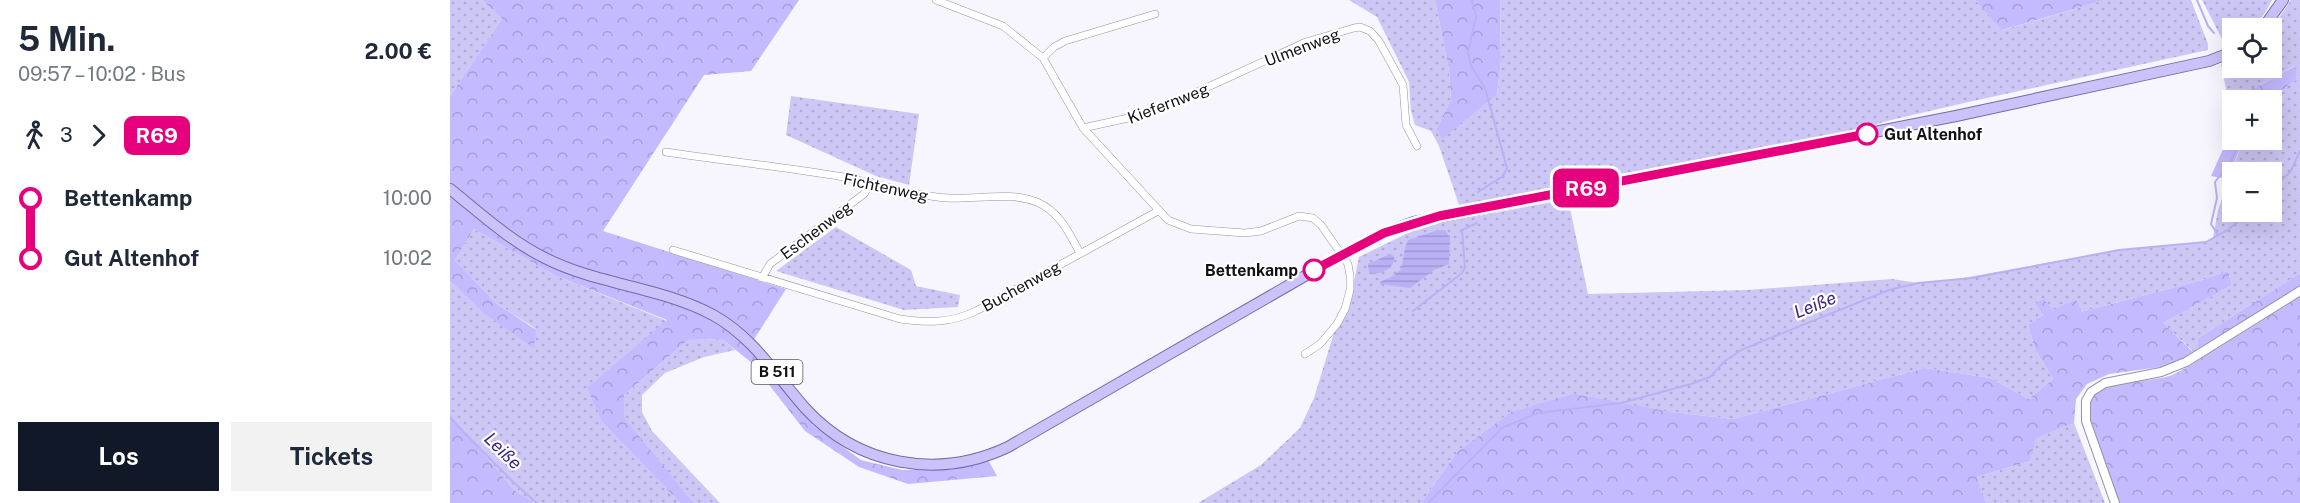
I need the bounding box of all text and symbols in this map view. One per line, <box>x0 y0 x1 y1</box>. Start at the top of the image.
map controls <box>2222 18 2282 222</box>
button: locate <box>2222 18 2282 78</box>
text: 5 Min. <box>18 20 115 58</box>
street label: Ulmenweg <box>1262 24 1343 71</box>
text: 2.00 € <box>365 38 432 64</box>
text: 09:57 – 10:02 · Bus <box>18 62 186 86</box>
street label: Kiefernweg <box>1125 79 1211 128</box>
button: + <box>2222 90 2282 150</box>
icon: walk <box>18 119 51 152</box>
icon: forward <box>82 119 115 152</box>
text: 3 <box>60 123 73 147</box>
text: R69 <box>136 123 178 148</box>
marker: Gut Altenhof <box>1856 123 1878 145</box>
place label: Gut Altenhof <box>1884 125 1983 144</box>
button: − <box>2222 162 2282 222</box>
line badge: R69 <box>1552 168 1620 207</box>
street label: Fichtenweg <box>842 169 930 206</box>
text: R69 <box>1565 176 1607 201</box>
text: Bettenkamp <box>64 185 192 211</box>
text: 10:00 <box>383 186 432 210</box>
street label: Eschenweg <box>777 197 856 264</box>
text: Gut Altenhof <box>64 245 199 271</box>
text: 10:02 <box>383 246 432 270</box>
street label: Buchenweg <box>979 257 1064 316</box>
marker: Bettenkamp <box>1303 259 1325 281</box>
place label: Bettenkamp <box>1205 261 1298 280</box>
water label: Leiße <box>1791 287 1839 322</box>
road number: B 511 <box>752 360 802 384</box>
button: Los <box>18 422 219 491</box>
button: Tickets <box>231 422 432 491</box>
water label: Leiße <box>480 428 527 474</box>

